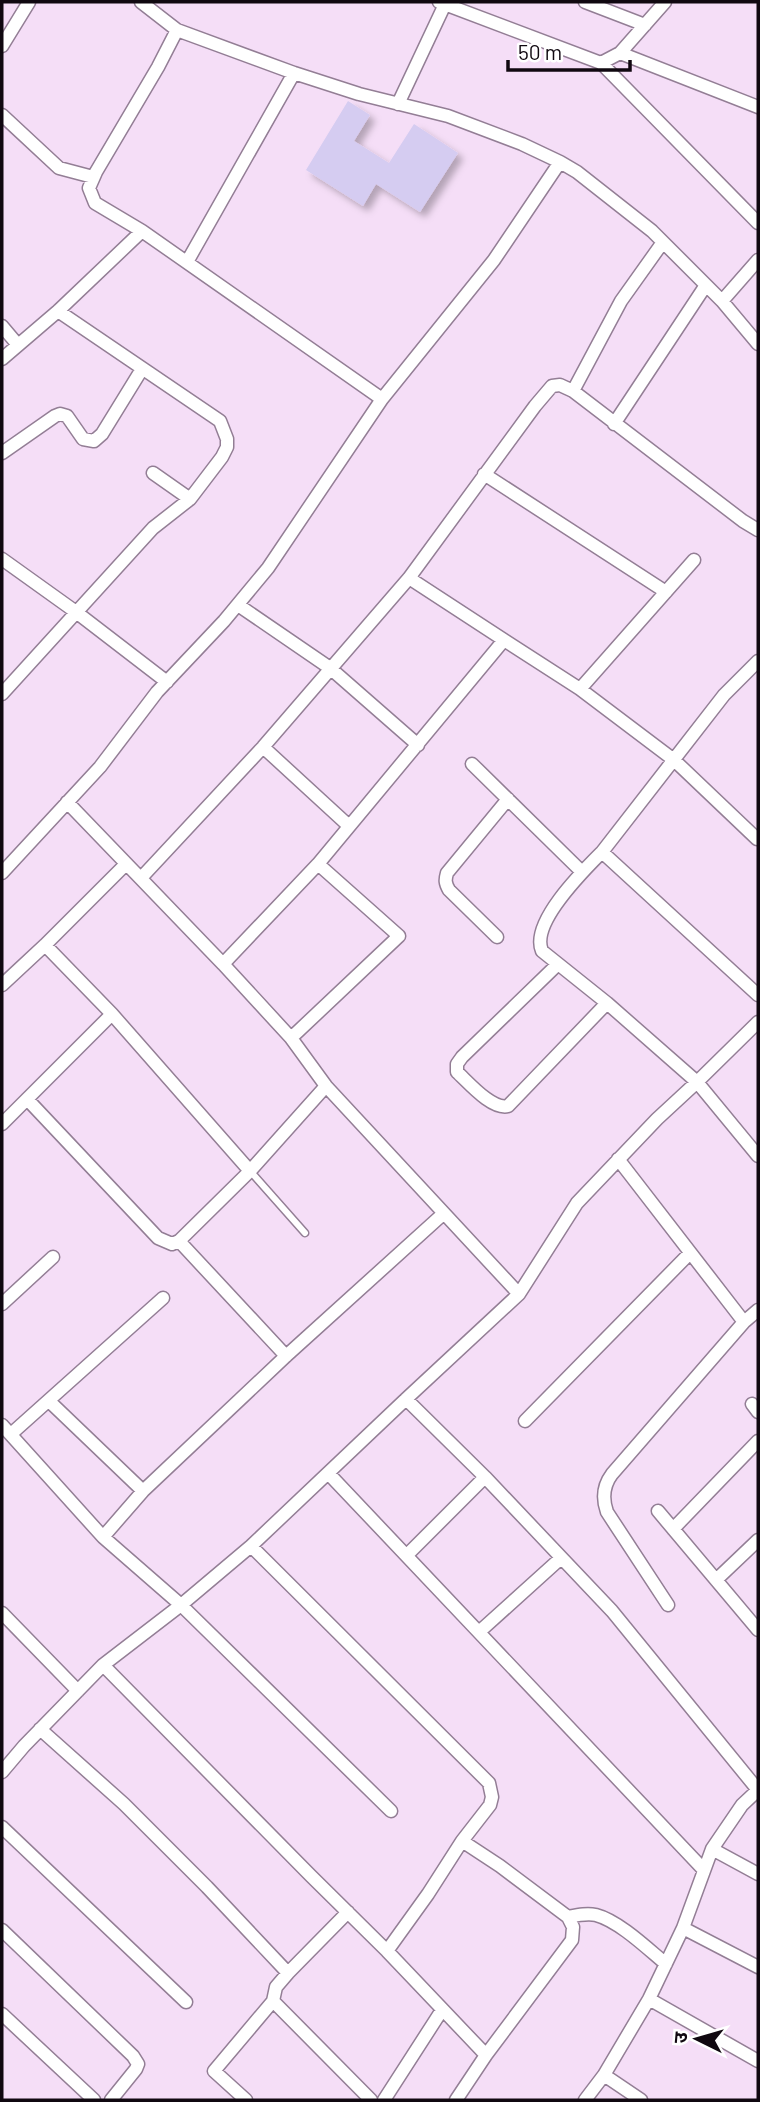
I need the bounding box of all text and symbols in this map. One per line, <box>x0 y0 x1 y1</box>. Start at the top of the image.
scale bar <box>508 28 630 72</box>
text: 50 m <box>518 39 562 64</box>
north arrow <box>662 2004 732 2074</box>
text: उ <box>668 2030 692 2044</box>

